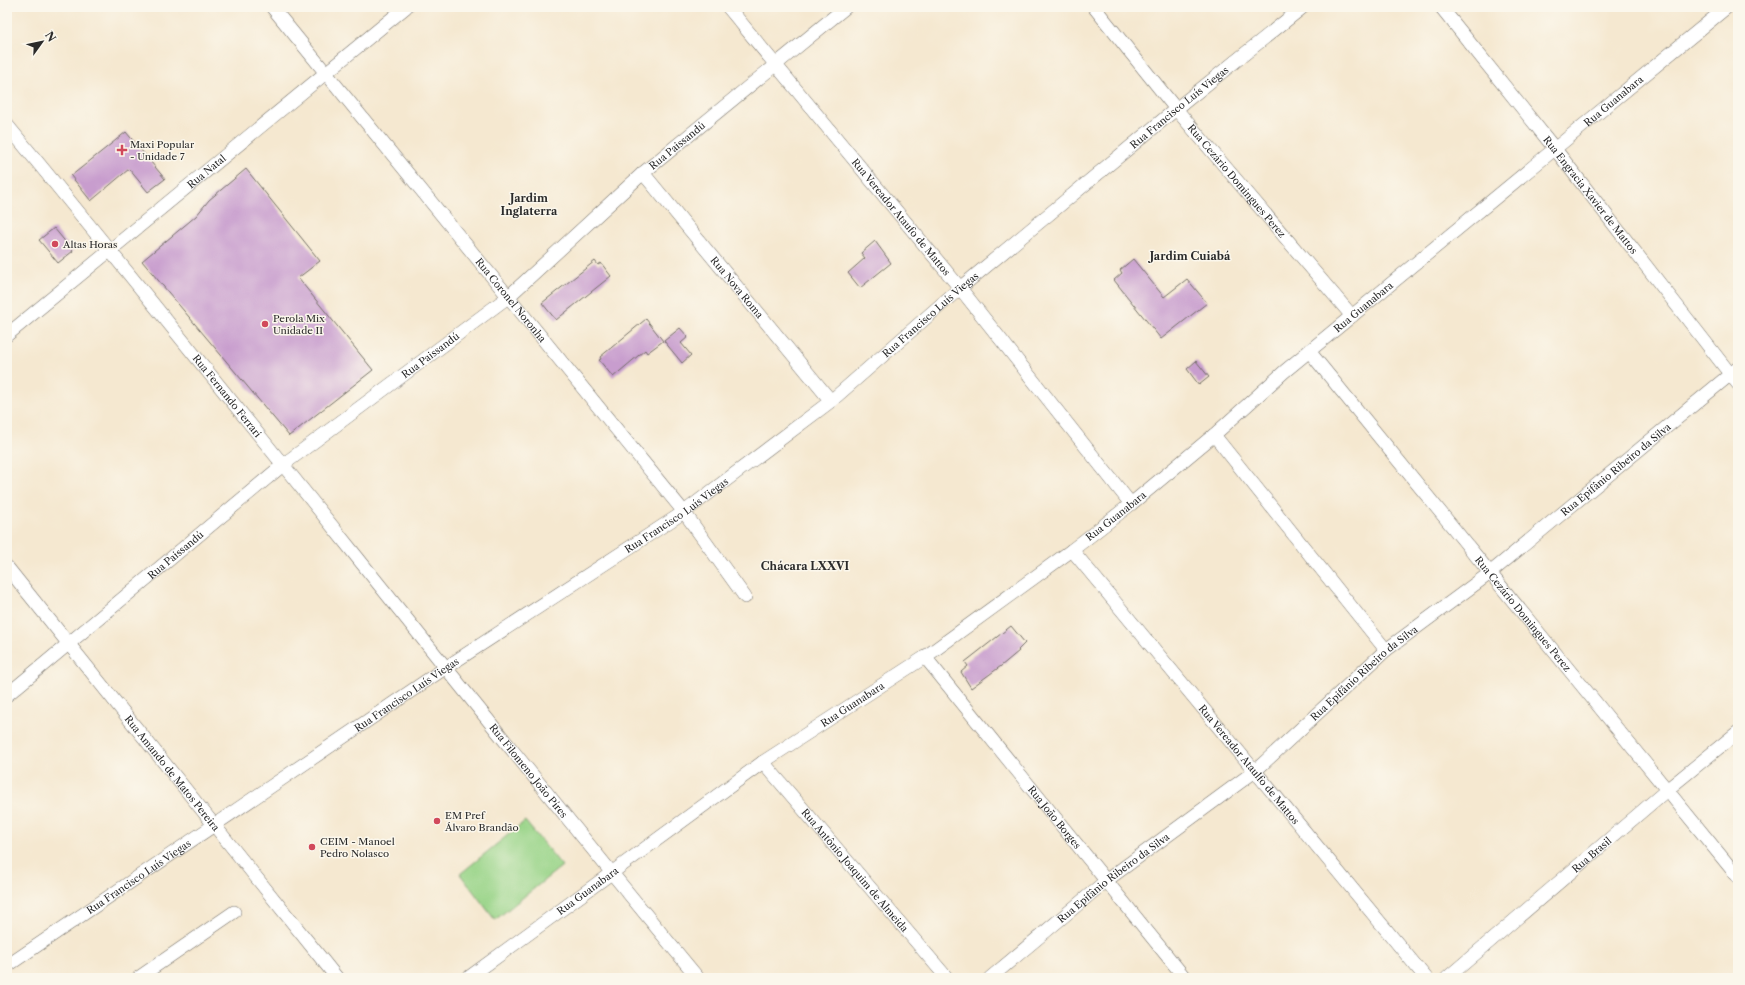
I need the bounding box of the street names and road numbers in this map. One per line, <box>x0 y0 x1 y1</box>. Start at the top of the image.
street label: Rua Francisco Luís Viegas <box>1127 63 1231 151</box>
street label: Rua Guanabara <box>1581 72 1646 129</box>
street label: Rua Paissandú <box>646 119 708 172</box>
street label: Rua Cezário Domingues Perez <box>1185 122 1288 240</box>
street label: Rua Engracia Xavier de Mattos <box>1540 133 1640 257</box>
street label: Rua Natal <box>185 152 229 191</box>
street label: Rua Vereador Ataufo de Mattos <box>849 156 953 278</box>
street label: Rua Nova Roma <box>708 254 766 322</box>
street label: Rua Coronel Noronha <box>472 255 549 346</box>
street label: Rua Francisco Luís Viegas <box>880 269 981 360</box>
street label: Rua Guanabara <box>1331 278 1396 335</box>
street label: Rua Paissandú <box>399 330 462 381</box>
street label: Rua Fernando Ferrari <box>190 352 264 440</box>
street label: Rua Epifânio Ribeiro da Silva <box>1558 420 1674 519</box>
street label: Rua Francisco Luís Viegas <box>622 475 731 556</box>
street label: Rua Guanabara <box>1083 488 1149 544</box>
street label: Rua Paissandú <box>145 528 206 582</box>
street label: Rua Cezário Domingues Perez <box>1472 554 1574 674</box>
street label: Rua Epifânio Ribeiro da Silva <box>1308 622 1421 724</box>
street label: Rua Francisco Luís Viegas <box>352 655 461 735</box>
street label: Rua Guanabara <box>818 679 887 730</box>
street label: Rua Vereador Ataulfo de Mattos <box>1196 702 1302 827</box>
street label: Rua Amando de Matos Pereira <box>122 713 223 834</box>
street label: Rua Filomeno João Píres <box>486 721 570 821</box>
street label: Rua João Borges <box>1025 783 1084 852</box>
street label: Rua Antônio Joaquim de Almeida <box>798 806 911 935</box>
street label: Rua Epifânio Ribeiro da Silva <box>1055 830 1173 926</box>
street label: Rua Brasil <box>1569 834 1614 875</box>
street label: Rua Francisco Luís Viegas <box>84 837 193 917</box>
street label: Rua Guanabara <box>554 864 622 918</box>

